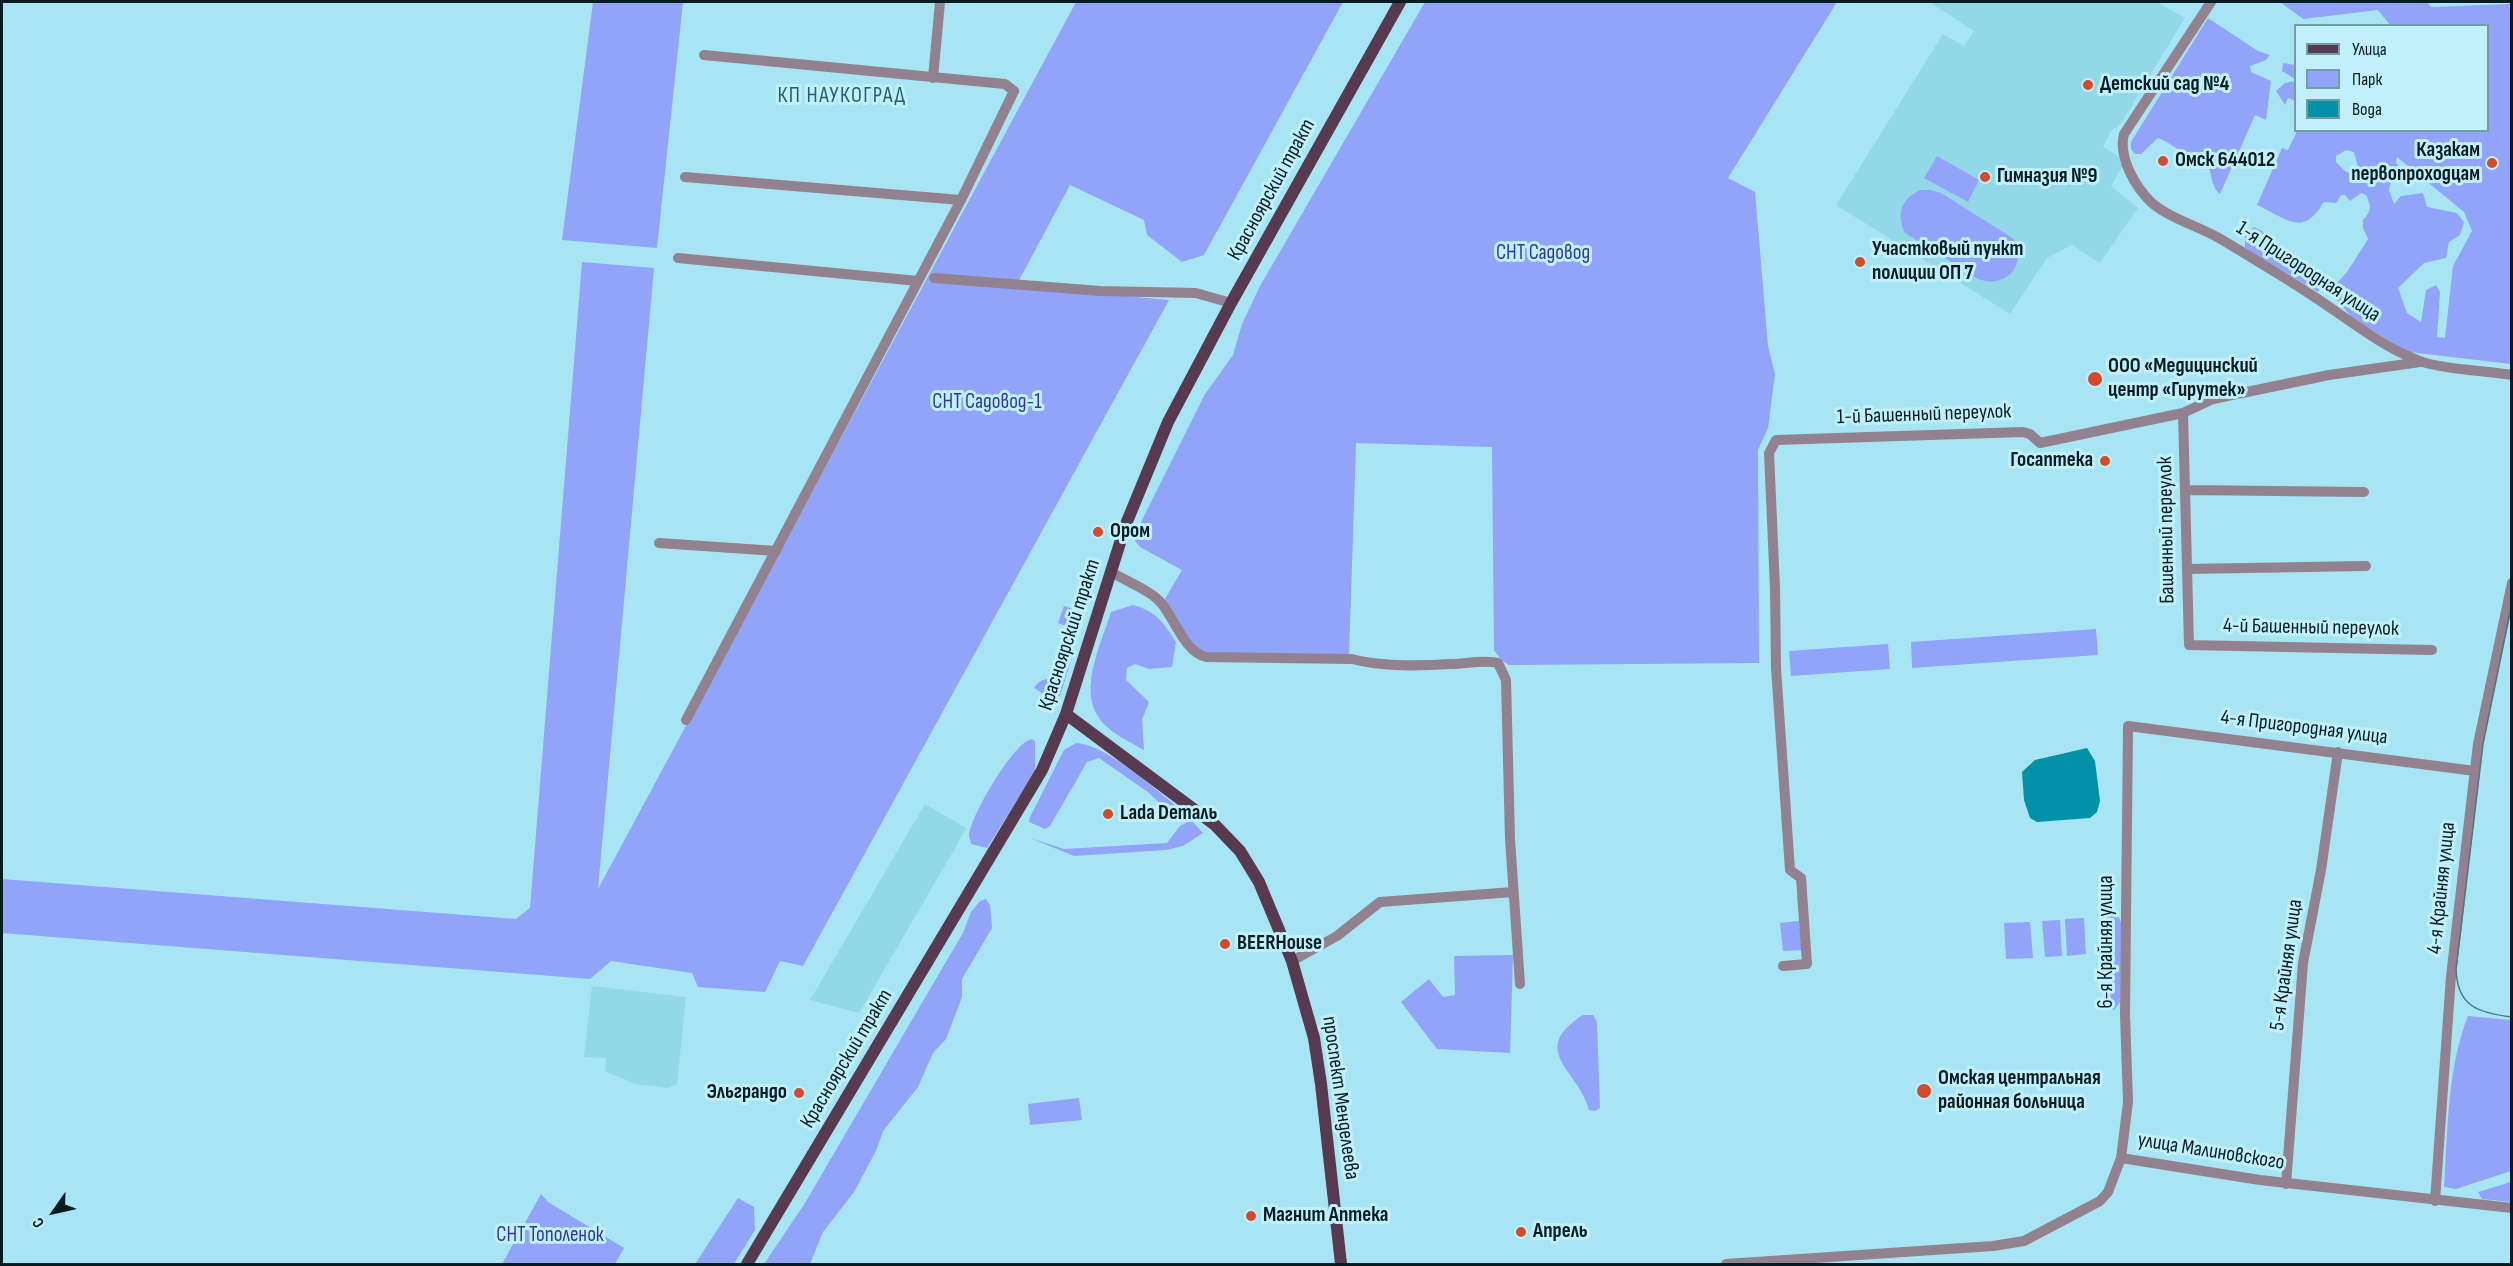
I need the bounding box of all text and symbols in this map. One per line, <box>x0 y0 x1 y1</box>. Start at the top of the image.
legend <box>2294 24 2489 132</box>
text: Улица <box>2352 39 2387 60</box>
text: Парк <box>2352 69 2382 90</box>
place label: Детский сад №4 <box>2100 72 2229 98</box>
marker: Детский сад №4 <box>2081 78 2095 92</box>
district label: КП НАУКОГРАД <box>778 83 906 109</box>
text: Вода <box>2352 99 2382 120</box>
street label: Красноярский тракт <box>1223 115 1321 265</box>
place label: Казакам первопроходцам <box>2351 138 2480 188</box>
place label: Омск 644012 <box>2175 148 2275 174</box>
marker: Омск 644012 <box>2156 154 2170 168</box>
marker: Казакам первопроходцам <box>2485 156 2499 170</box>
place label: Гимназия №9 <box>1997 164 2098 190</box>
marker: Гимназия №9 <box>1978 170 1992 184</box>
street label: 1-я Пригородная улица <box>2231 216 2385 328</box>
place label: Участковый пункт полиции ОП 7 <box>1872 237 2023 287</box>
park label: СНТ Садовод <box>1496 241 1590 267</box>
marker: Участковый пункт полиции ОП 7 <box>1853 255 1867 269</box>
place label: ООО «Медицинский центр «Гирутек» <box>2108 354 2258 404</box>
marker: ООО «Медицинский центр «Гирутек» <box>2086 370 2104 388</box>
park label: СНТ Садовод-1 <box>932 390 1042 416</box>
street label: 1-й Башенный переулок <box>1836 399 2012 431</box>
place label: Госаптека <box>2010 448 2093 474</box>
marker: Госаптека <box>2098 454 2112 468</box>
street label: Башенный переулок <box>2153 456 2181 604</box>
place label: Ором <box>1110 519 1150 545</box>
marker: Ором <box>1091 525 1105 539</box>
street label: Красноярский тракт <box>1034 556 1106 714</box>
street label: 4-й Башенный переулок <box>2223 614 2399 642</box>
street label: 4-я Пригородная улица <box>2219 705 2389 751</box>
place label: Lada Dеталь <box>1120 801 1217 827</box>
marker: Lada Dеталь <box>1101 807 1115 821</box>
street label: 4-я Крайняя улица <box>2423 821 2461 955</box>
street label: 6-я Крайняя улица <box>2094 876 2120 1008</box>
street label: 5-я Крайняя улица <box>2265 898 2309 1032</box>
place label: BEERHouse <box>1237 931 1322 957</box>
marker: BEERHouse <box>1218 937 1232 951</box>
street label: Красноярский тракт <box>796 985 898 1133</box>
street label: проспект Менделеева <box>1316 1015 1364 1181</box>
place label: Омская центральная районная больница <box>1938 1066 2101 1116</box>
place label: Эльграндо <box>706 1080 787 1106</box>
marker: Омская центральная районная больница <box>1915 1082 1933 1100</box>
marker: Эльграндо <box>792 1086 806 1100</box>
street label: улица Малиновского <box>2136 1128 2286 1176</box>
north arrow <box>24 1182 84 1242</box>
place label: Магнит Аптека <box>1263 1203 1388 1229</box>
marker: Магнит Аптека <box>1244 1209 1258 1223</box>
text: С <box>28 1214 49 1231</box>
place label: Апрель <box>1533 1219 1588 1245</box>
park label: СНТ Тополенок <box>496 1223 604 1249</box>
marker: Апрель <box>1514 1225 1528 1239</box>

